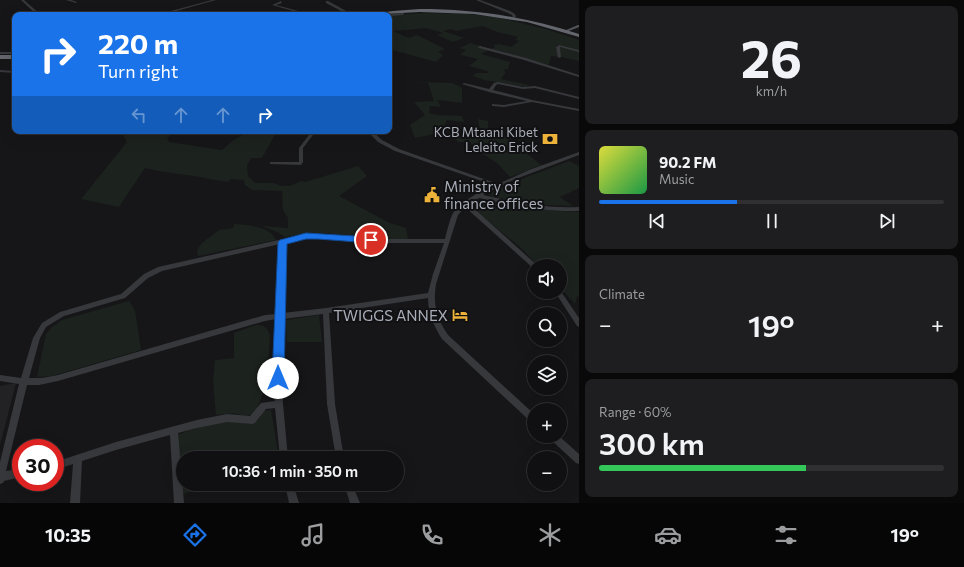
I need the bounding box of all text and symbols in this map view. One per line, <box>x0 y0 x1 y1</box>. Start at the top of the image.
text: 26 <box>741 25 802 89</box>
text: 220 m <box>98 26 178 60</box>
icon: right <box>32 28 84 80</box>
text: Turn right <box>98 60 178 82</box>
text: km/h <box>756 83 787 99</box>
icon: left <box>128 104 150 126</box>
icon: ahead <box>170 104 192 126</box>
icon: ahead <box>212 104 234 126</box>
icon: right <box>254 104 276 126</box>
place label: KCB Mtaani Kibet Leleito Erick <box>434 124 538 155</box>
bank icon: KCB Mtaani Kibet Leleito Erick <box>541 130 559 148</box>
text: 90.2 FM <box>659 153 717 171</box>
text: Music <box>659 171 694 187</box>
place label: Ministry of finance offices <box>444 177 544 212</box>
public building icon: Ministry of finance offices <box>423 186 441 204</box>
icon: previous <box>646 210 668 232</box>
icon: pause <box>761 210 783 232</box>
icon: next <box>876 210 898 232</box>
pin <box>354 223 388 257</box>
icon: arrive <box>360 229 382 251</box>
map controls <box>527 259 567 491</box>
button: sound <box>527 259 567 299</box>
text: Climate <box>599 286 645 302</box>
place label: TWIGGS ANNEX <box>333 306 448 324</box>
hotel icon: TWIGGS ANNEX <box>451 306 469 324</box>
text: 19° <box>748 306 794 343</box>
button: search <box>527 307 567 347</box>
text: − <box>599 311 612 338</box>
text: + <box>931 311 944 338</box>
button: layers <box>527 355 567 395</box>
position arrow <box>257 357 299 399</box>
button: + <box>527 403 567 443</box>
text: Range · 60% <box>599 404 672 420</box>
text: 300 km <box>599 424 705 461</box>
speed limit sign: 30 <box>12 439 64 491</box>
button: − <box>527 451 567 491</box>
text: 10:36 · 1 min · 350 m <box>222 462 358 480</box>
icon: directions <box>181 521 209 549</box>
icon: music <box>299 521 327 549</box>
icon: phone <box>418 521 446 549</box>
icon: climate <box>536 521 564 549</box>
icon: car <box>654 521 682 549</box>
icon: filters <box>772 521 800 549</box>
text: 10:35 <box>45 524 91 546</box>
text: 19° <box>891 524 919 546</box>

